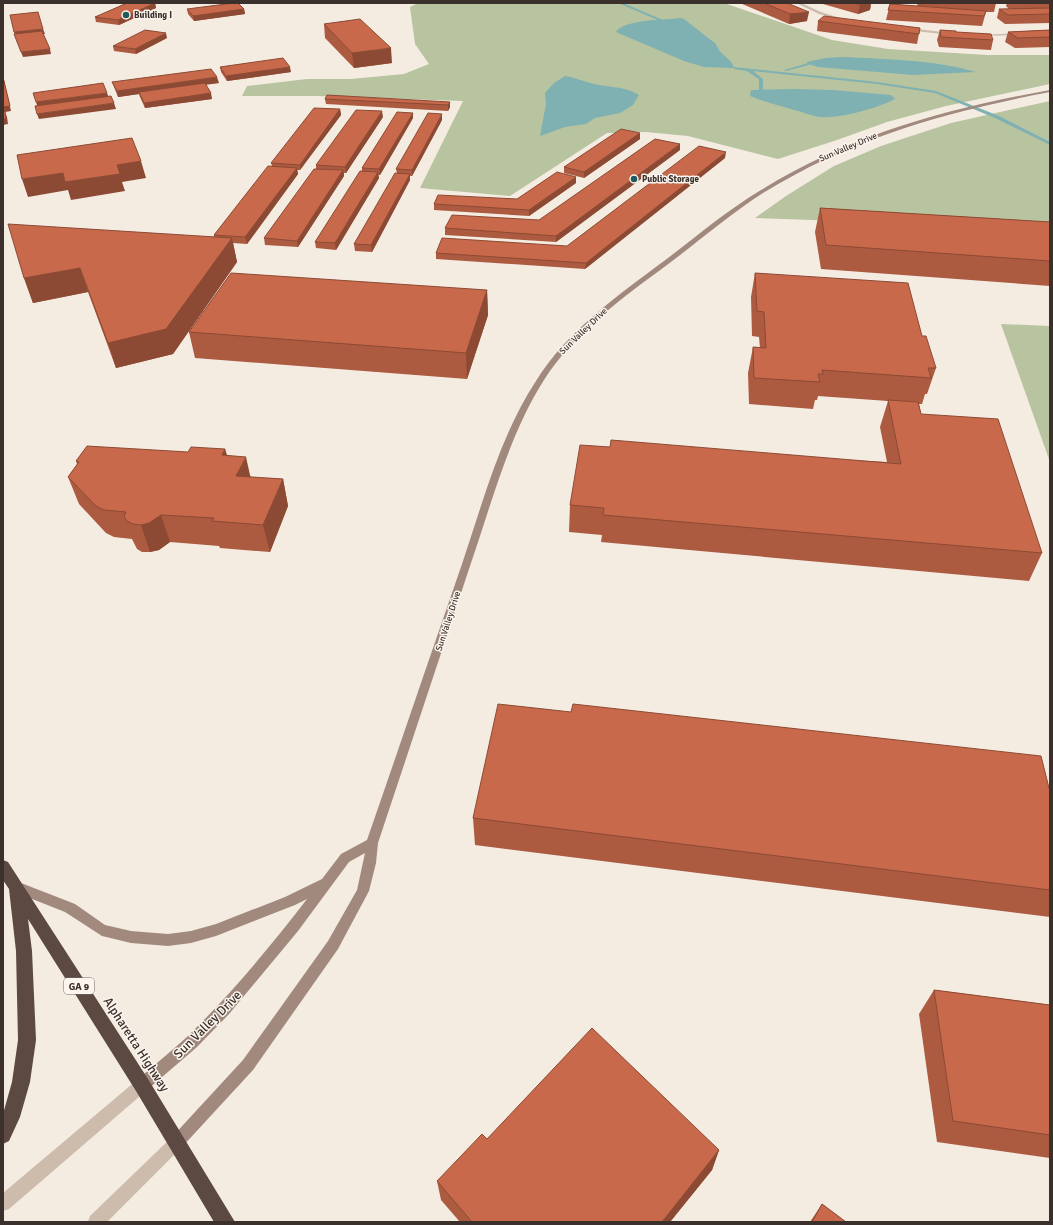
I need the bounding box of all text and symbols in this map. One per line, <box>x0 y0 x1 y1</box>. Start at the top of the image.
marker: Building I <box>121 10 131 20</box>
place label: Building I <box>134 10 172 21</box>
street label: Sun Valley Drive <box>818 130 879 165</box>
marker: Public Storage <box>629 174 639 184</box>
place label: Public Storage <box>642 174 700 185</box>
street label: Sun Valley Drive <box>557 306 610 357</box>
street label: Sun Valley Drive <box>434 590 463 652</box>
road number: GA 9 <box>64 978 94 994</box>
street label: Sun Valley Drive <box>170 987 245 1062</box>
street label: Alpharetta Highway <box>100 994 173 1095</box>

